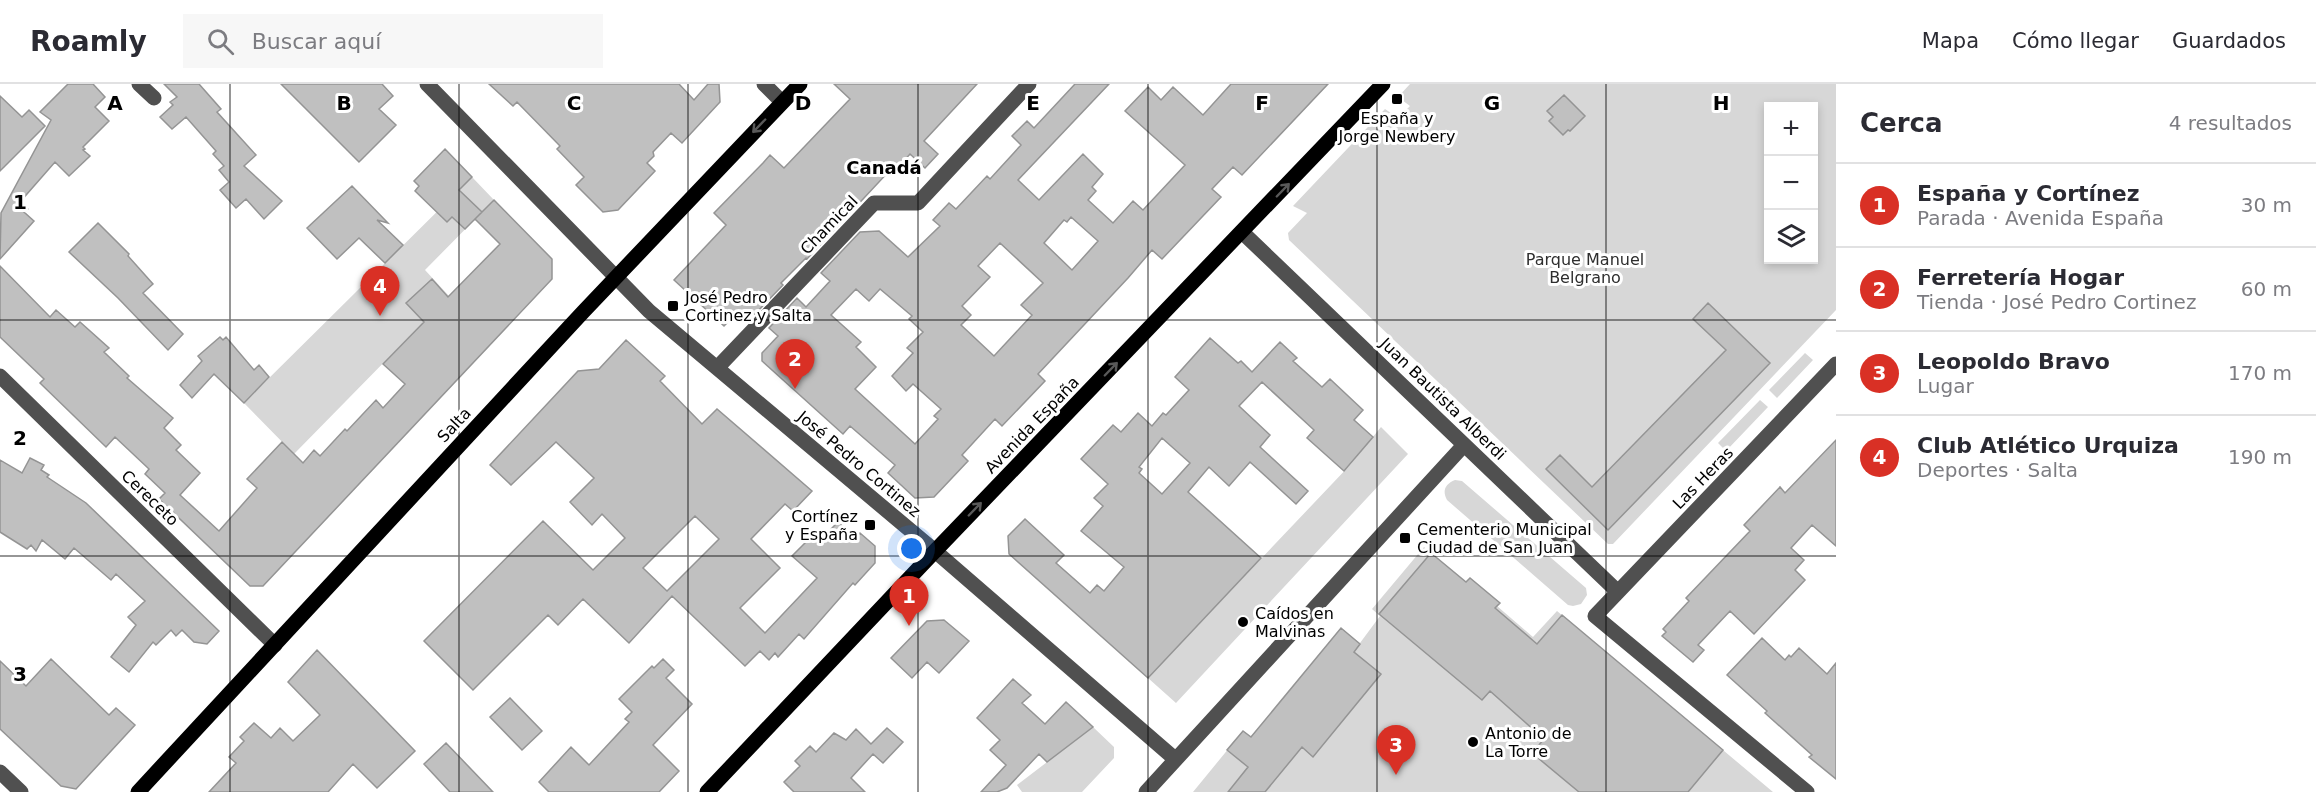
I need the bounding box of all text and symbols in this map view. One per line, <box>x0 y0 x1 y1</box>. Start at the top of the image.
search box <box>183 14 603 68</box>
text: Roamly <box>30 25 147 58</box>
icon: search <box>204 25 237 58</box>
text: Buscar aquí <box>252 29 381 54</box>
text: Mapa <box>1922 29 1979 53</box>
text: Cómo llegar <box>2012 29 2139 53</box>
text: Guardados <box>2172 29 2286 53</box>
text: A <box>107 91 123 115</box>
text: B <box>336 91 352 115</box>
text: C <box>567 91 581 115</box>
text: D <box>795 91 811 115</box>
text: E <box>1026 91 1040 115</box>
text: F <box>1255 91 1269 115</box>
text: G <box>1484 91 1500 115</box>
text: H <box>1713 91 1729 115</box>
marker: España y Jorge Newbery <box>1390 92 1404 106</box>
map controls <box>1764 102 1818 264</box>
button: + <box>1764 102 1818 156</box>
text: Cerca <box>1860 108 1943 138</box>
place label: España y Jorge Newbery <box>1338 109 1455 146</box>
text: 4 resultados <box>2169 111 2292 135</box>
one-way arrow <box>752 119 766 134</box>
button: − <box>1764 156 1818 210</box>
district label: Canadá <box>846 157 922 178</box>
text: España y Cortínez <box>1917 181 2139 206</box>
one-way arrow <box>1275 182 1290 197</box>
text: 1 <box>13 190 27 214</box>
street label: Chamical <box>796 192 862 258</box>
text: 1 <box>1873 193 1886 217</box>
text: 30 m <box>2241 193 2292 217</box>
text: Parada · Avenida España <box>1917 206 2164 230</box>
button: layers <box>1764 210 1818 264</box>
park label: Parque Manuel Belgrano <box>1526 250 1644 287</box>
text: Ferretería Hogar <box>1917 265 2124 290</box>
pin: 4 <box>360 266 400 316</box>
text: 2 <box>1873 277 1886 301</box>
text: 60 m <box>2241 277 2292 301</box>
place label: José Pedro Cortinez y Salta <box>684 288 812 325</box>
text: Tienda · José Pedro Cortinez <box>1917 290 2196 314</box>
marker: José Pedro Cortinez y Salta <box>666 299 680 313</box>
street label: Juan Bautista Alberdi <box>1375 333 1510 464</box>
pin: 2 <box>776 340 814 389</box>
text: Leopoldo Bravo <box>1917 349 2110 374</box>
one-way arrow <box>1103 361 1118 376</box>
text: 3 <box>1873 361 1886 385</box>
text: 170 m <box>2228 361 2292 385</box>
street label: Avenida España <box>981 373 1083 477</box>
text: Lugar <box>1917 374 1974 398</box>
street label: Salta <box>433 404 475 446</box>
street label: José Pedro Cortinez <box>793 406 924 521</box>
text: 2 <box>13 426 27 450</box>
text: Club Atlético Urquiza <box>1917 433 2179 458</box>
street label: Las Heras <box>1669 443 1737 513</box>
text: 4 <box>1873 445 1886 469</box>
text: 190 m <box>2228 445 2292 469</box>
text: Deportes · Salta <box>1917 458 2078 482</box>
street label: Cereceto <box>118 466 182 530</box>
one-way arrow <box>968 502 983 517</box>
place label: Cortínez y España <box>785 507 858 544</box>
marker: Cortínez y España <box>863 518 877 532</box>
place label: Cementerio Municipal Ciudad de San Juan <box>1417 520 1592 557</box>
marker: Cementerio Municipal Ciudad de San Juan <box>1398 531 1412 545</box>
your location <box>897 534 926 563</box>
pin: 1 <box>890 576 928 626</box>
place label: Caídos en Malvinas <box>1255 604 1334 641</box>
marker: Caídos en Malvinas <box>1236 615 1250 629</box>
text: 3 <box>13 662 27 686</box>
place label: Antonio de La Torre <box>1485 724 1572 761</box>
pin: 3 <box>1376 726 1416 775</box>
marker: Antonio de La Torre <box>1466 735 1480 749</box>

